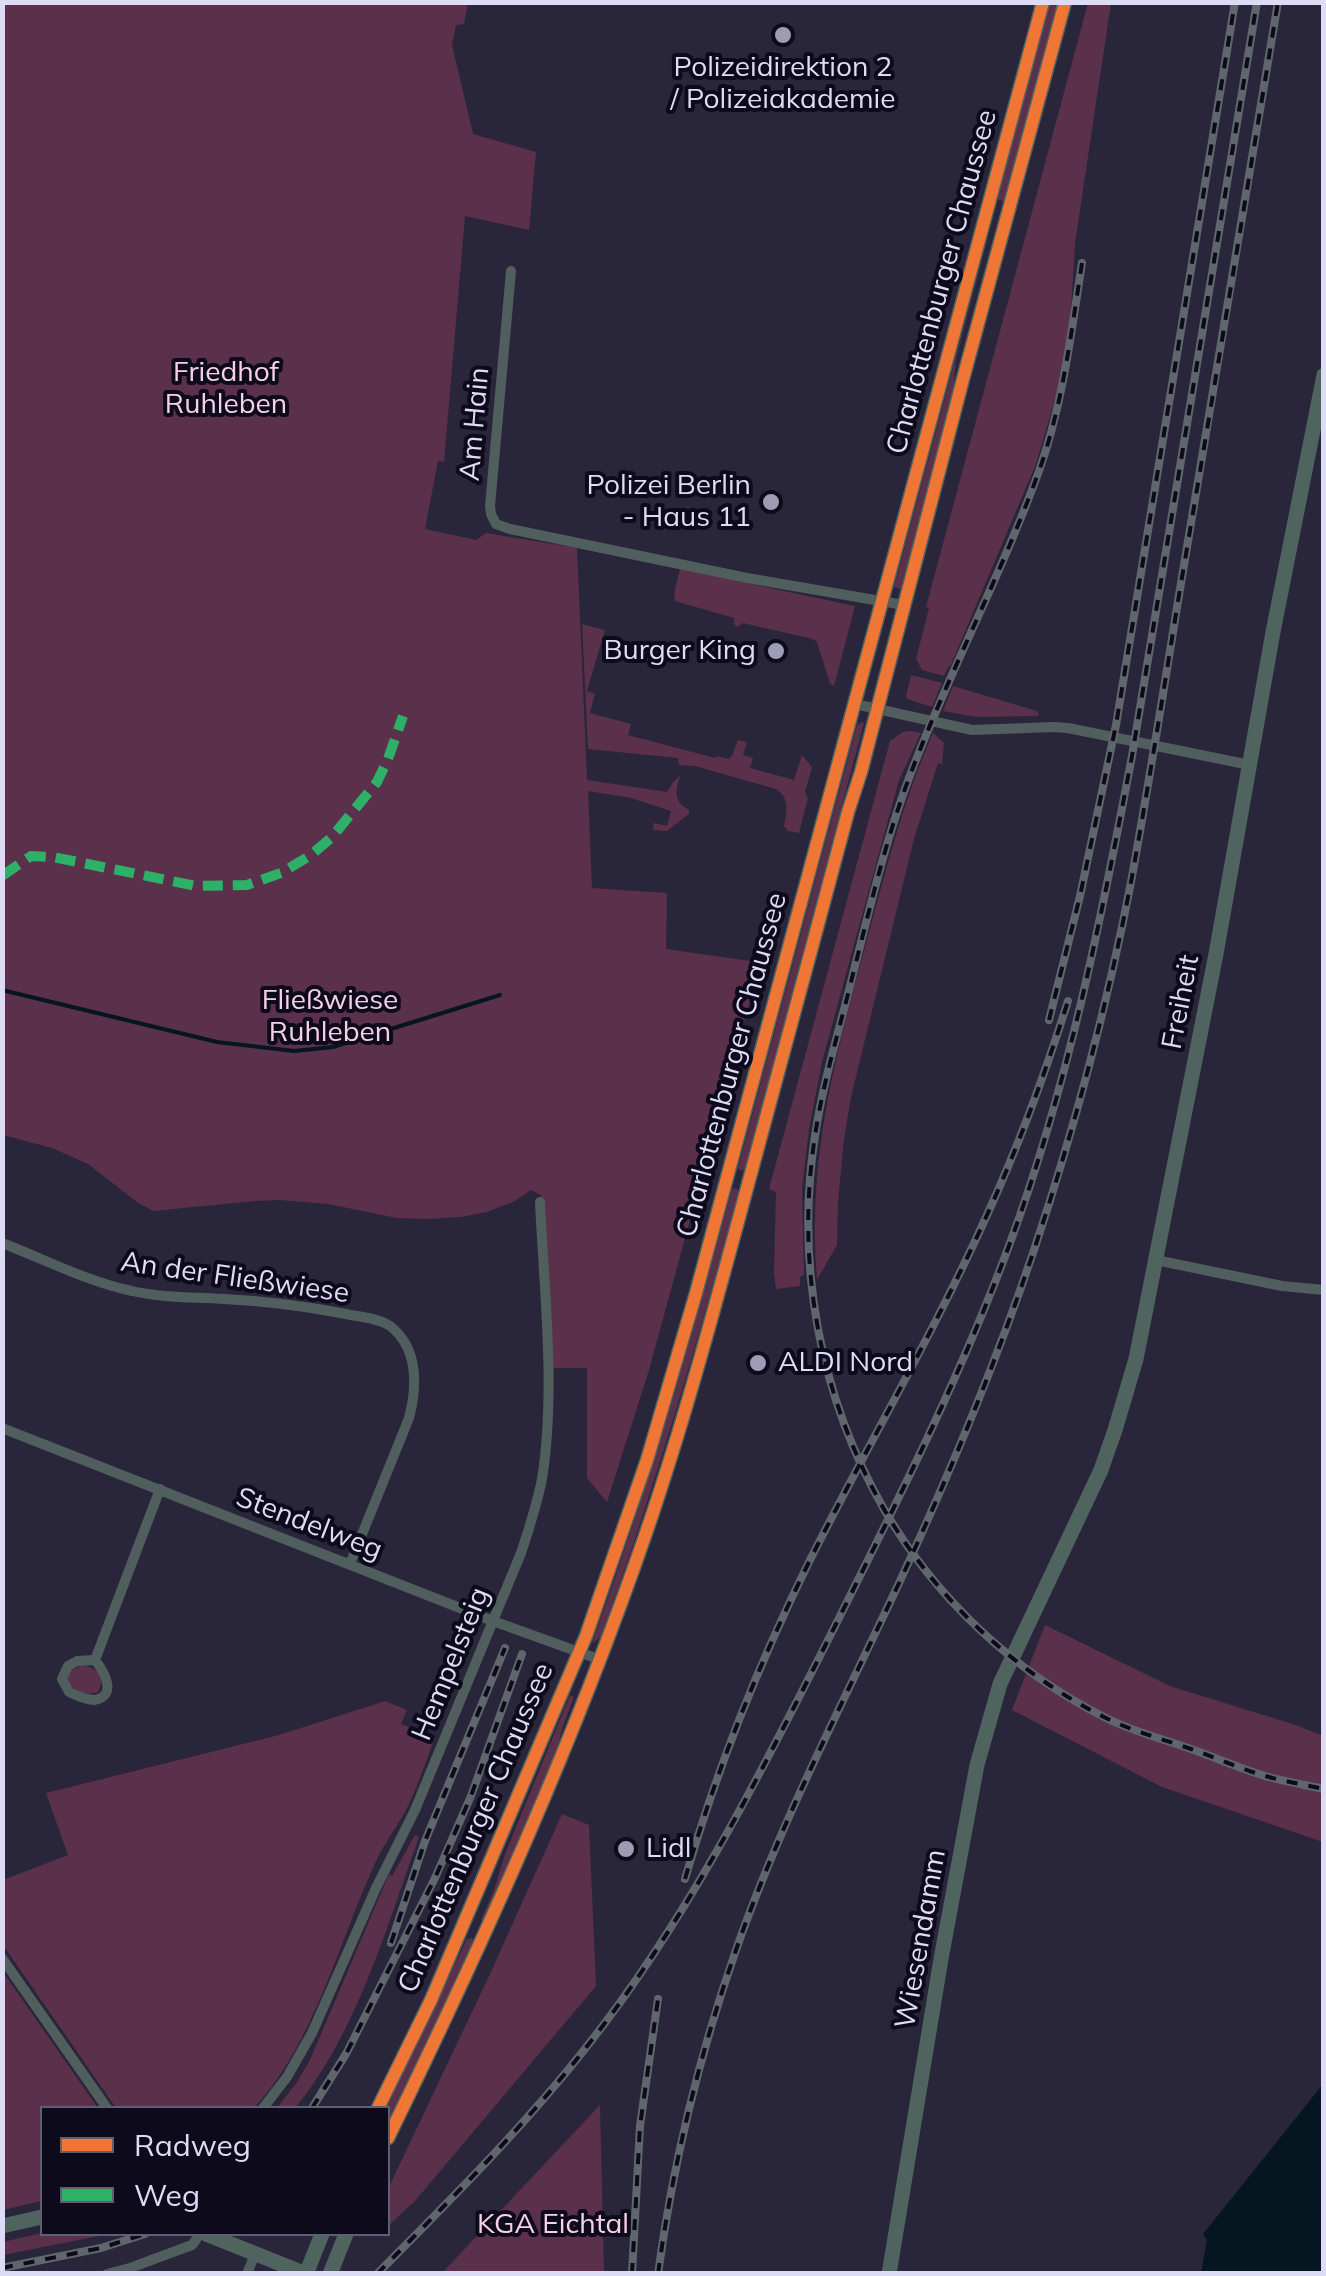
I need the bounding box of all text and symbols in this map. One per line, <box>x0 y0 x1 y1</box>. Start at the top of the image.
marker: Polizeidirektion 2 / Polizeiakademie <box>772 24 794 46</box>
place label: Polizeidirektion 2 / Polizeiakademie <box>671 51 895 117</box>
street label: Charlottenburger Chaussee <box>880 106 1004 458</box>
park label: Friedhof Ruhleben <box>165 356 287 422</box>
street label: Am Hain <box>453 366 497 482</box>
place label: Polizei Berlin - Haus 11 <box>586 469 751 535</box>
marker: Polizei Berlin - Haus 11 <box>760 491 782 513</box>
place label: Burger King <box>604 634 756 668</box>
marker: Burger King <box>765 640 787 662</box>
street label: Charlottenburger Chaussee <box>670 889 794 1241</box>
street label: Freiheit <box>1155 952 1207 1052</box>
park label: Fließwiese Ruhleben <box>262 984 398 1050</box>
street label: An der Fließwiese <box>119 1245 351 1311</box>
place label: ALDI Nord <box>778 1346 913 1380</box>
marker: ALDI Nord <box>747 1352 769 1374</box>
street label: Stendelweg <box>231 1481 387 1567</box>
street label: Hempelsteig <box>405 1583 497 1745</box>
street label: Charlottenburger Chaussee <box>391 1658 561 1998</box>
place label: Lidl <box>646 1832 691 1866</box>
marker: Lidl <box>615 1838 637 1860</box>
street label: Wiesendamm <box>889 1847 953 2031</box>
legend <box>40 2106 390 2236</box>
text: Radweg <box>134 2126 251 2164</box>
text: Weg <box>134 2176 200 2214</box>
park label: KGA Eichtal <box>477 2208 629 2242</box>

